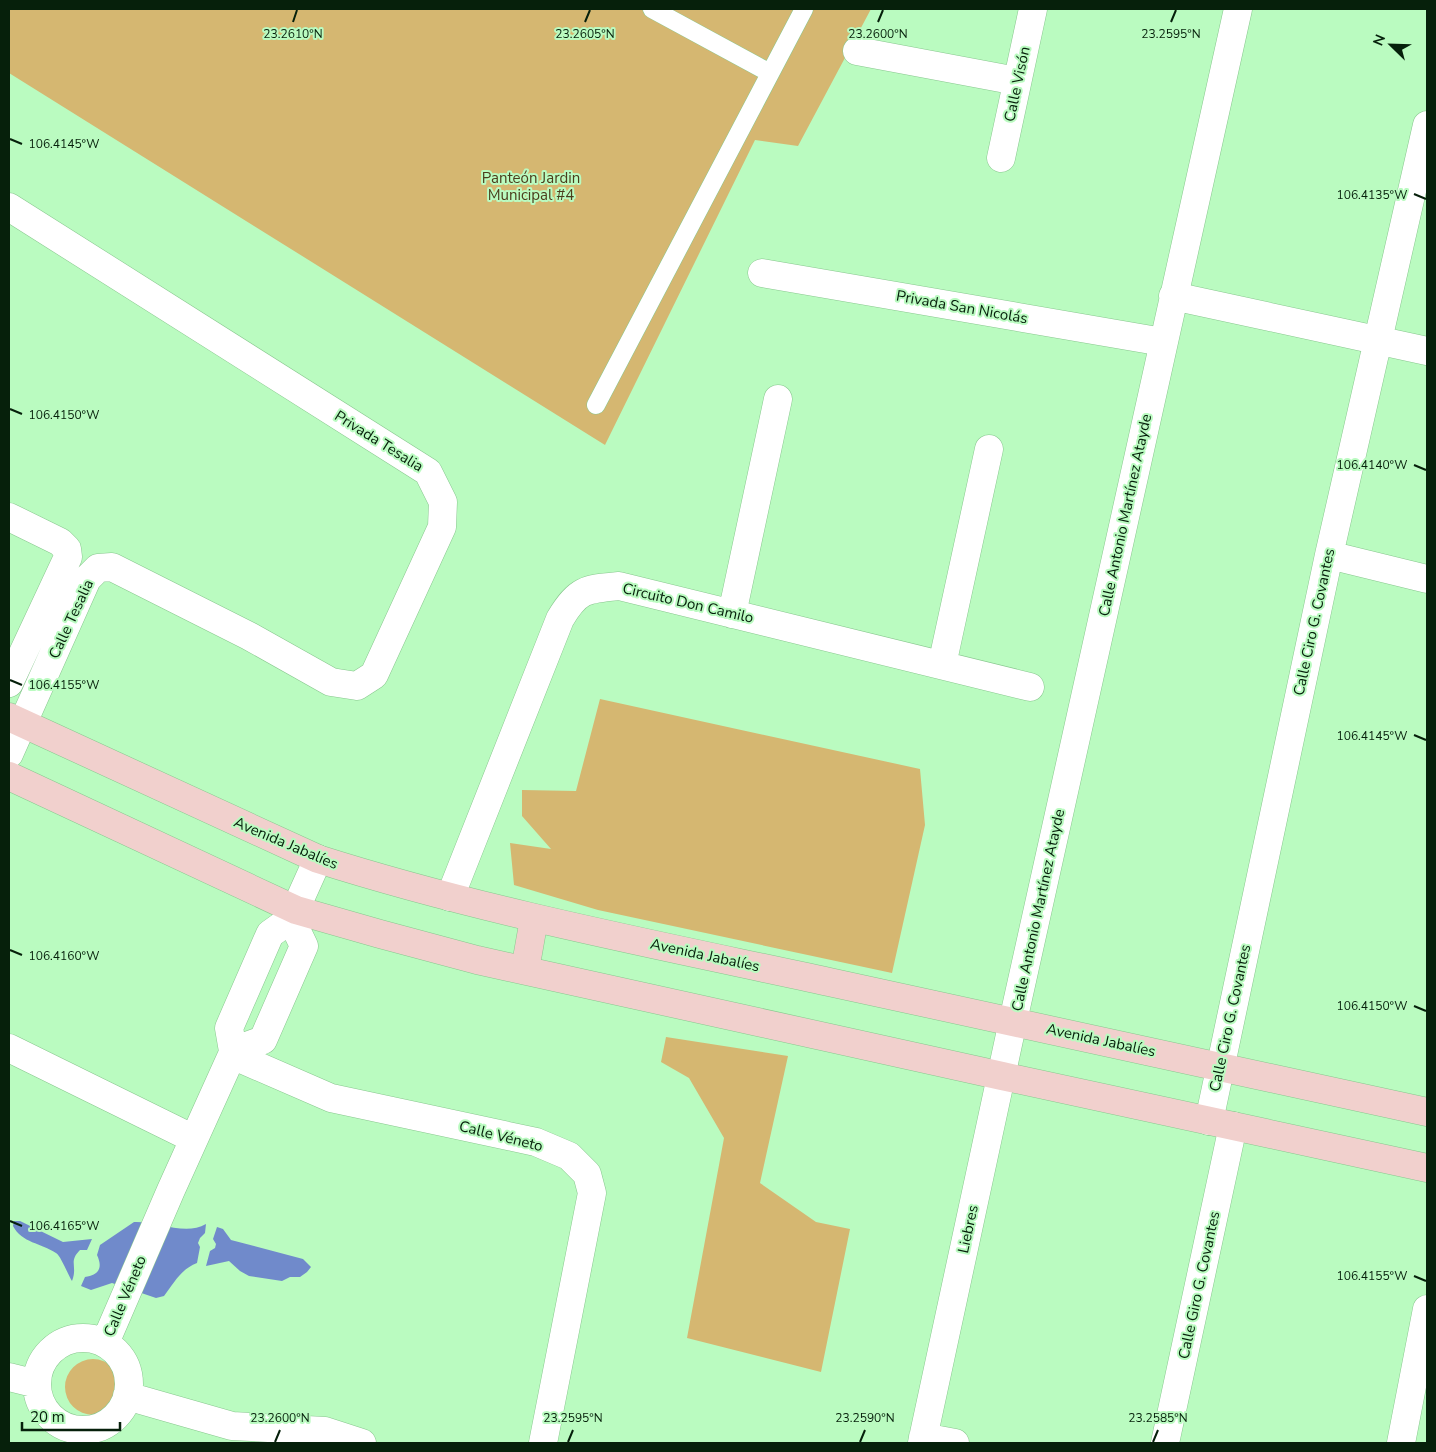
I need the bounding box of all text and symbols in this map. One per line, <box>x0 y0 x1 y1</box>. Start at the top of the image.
north arrow <box>1366 20 1416 70</box>
text: 23.2610°N <box>263 26 323 42</box>
text: 23.2605°N <box>555 26 615 42</box>
text: 23.2600°N <box>848 26 908 42</box>
text: 23.2595°N <box>1141 26 1201 42</box>
text: N <box>1369 32 1390 49</box>
street label: Calle Visón <box>999 45 1035 123</box>
text: 106.4145°W <box>28 136 100 152</box>
park label: Panteón Jardin Municipal #4 <box>482 168 580 205</box>
text: 106.4135°W <box>1336 187 1408 203</box>
street label: Privada San Nicolás <box>895 286 1029 328</box>
street label: Privada Tesalia <box>331 406 427 476</box>
text: 106.4150°W <box>28 407 100 423</box>
street label: Calle Antonio Martínez Atayde <box>1094 412 1156 618</box>
text: 106.4140°W <box>1336 457 1408 473</box>
street label: Calle Ciro G. Covantes <box>1289 547 1339 697</box>
street label: Calle Tesalia <box>44 576 98 662</box>
street label: Circuito Don Camilo <box>621 578 755 628</box>
text: 106.4155°W <box>28 677 100 693</box>
text: 106.4145°W <box>1336 728 1408 744</box>
street label: Calle Antonio Martínez Atayde <box>1007 807 1069 1013</box>
street label: Avenida Jabalíes <box>231 812 341 874</box>
street label: Avenida Jabalíes <box>648 934 762 976</box>
street label: Calle Ciro G. Covantes <box>1205 943 1255 1093</box>
text: 106.4160°W <box>28 948 100 964</box>
text: 106.4150°W <box>1336 998 1408 1014</box>
street label: Avenida Jabalíes <box>1044 1019 1158 1061</box>
street label: Calle Véneto <box>457 1116 545 1156</box>
street label: Liebres <box>953 1203 983 1255</box>
street label: Calle Giro G. Covantes <box>1174 1209 1224 1361</box>
text: 106.4165°W <box>28 1218 100 1234</box>
street label: Calle Véneto <box>99 1253 151 1339</box>
text: 106.4155°W <box>1336 1268 1408 1284</box>
scale bar <box>22 1400 120 1432</box>
text: 20 m <box>30 1407 65 1427</box>
text: 23.2600°N <box>250 1410 310 1426</box>
text: 23.2595°N <box>543 1410 603 1426</box>
text: 23.2590°N <box>835 1410 895 1426</box>
text: 23.2585°N <box>1128 1410 1188 1426</box>

